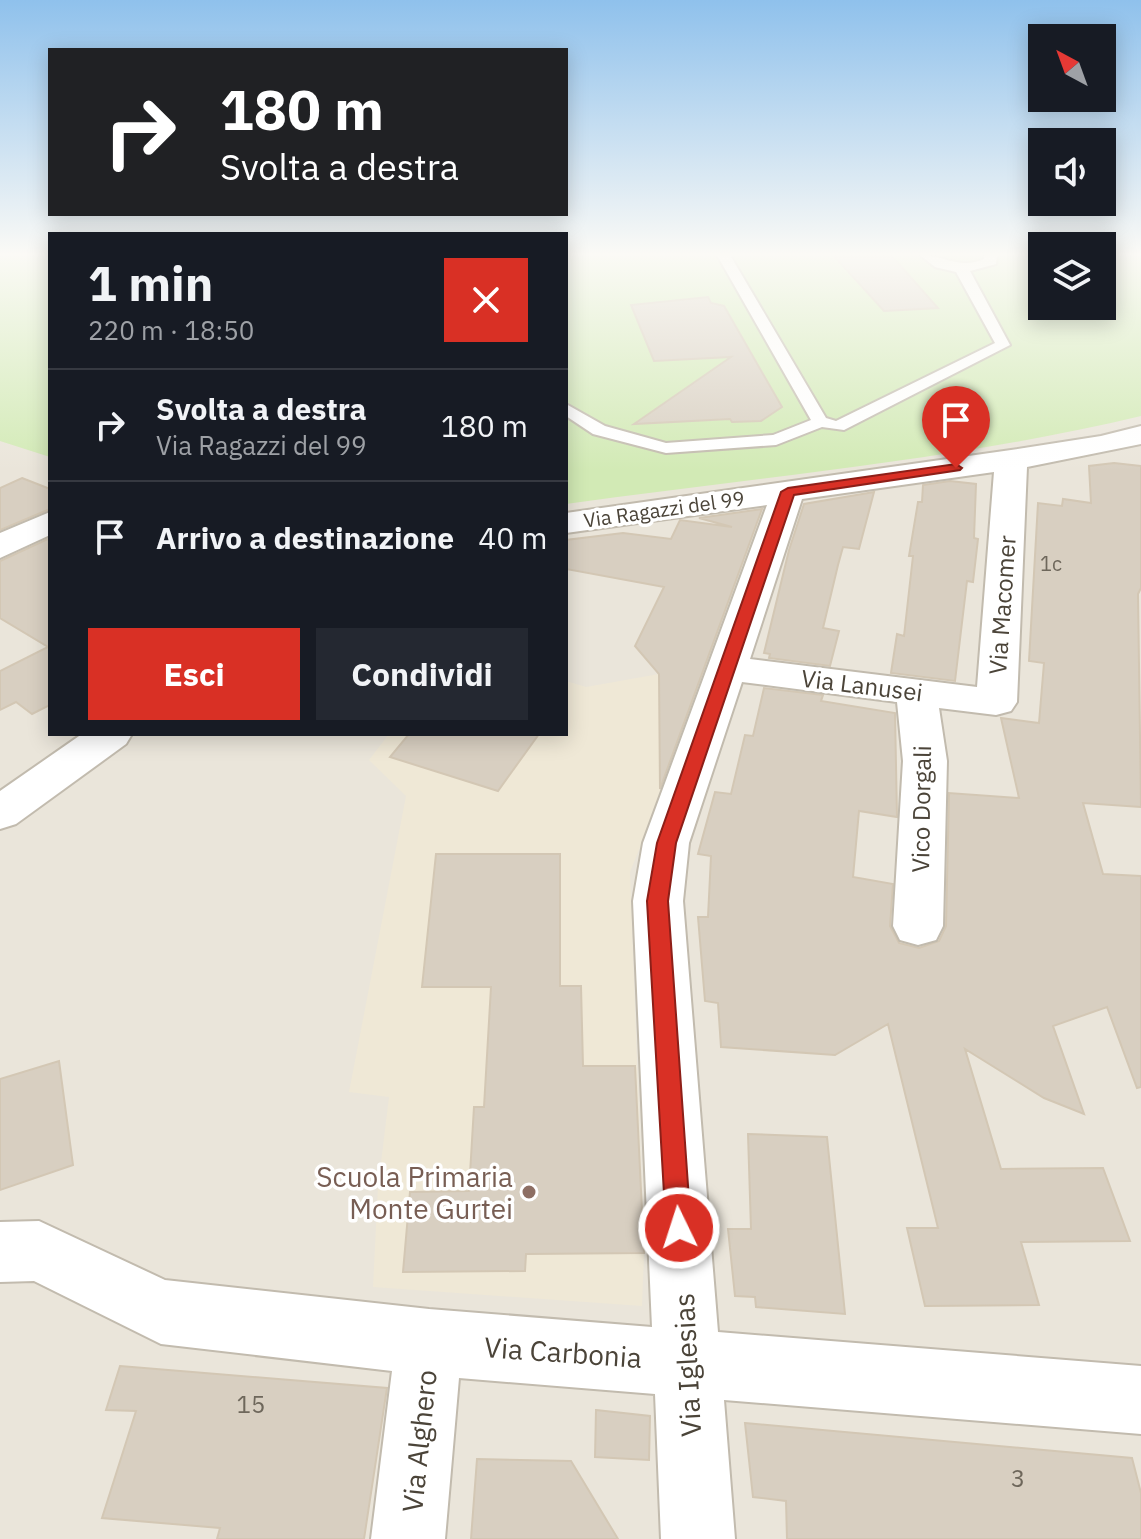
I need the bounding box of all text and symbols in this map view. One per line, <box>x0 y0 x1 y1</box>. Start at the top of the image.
north arrow <box>1028 24 1116 112</box>
map controls <box>1028 24 1116 320</box>
text: 180 m <box>220 73 384 145</box>
icon: right <box>88 80 192 184</box>
button: sound <box>1028 128 1116 216</box>
text: Svolta a destra <box>220 143 459 190</box>
button: layers <box>1028 232 1116 320</box>
text: 1 min <box>88 252 213 314</box>
button: close <box>444 258 528 342</box>
text: 220 m · 18:50 <box>88 313 254 347</box>
pin <box>922 386 990 468</box>
text: Svolta a destra <box>156 389 367 428</box>
icon: arrive <box>934 398 978 442</box>
icon: right <box>88 403 132 447</box>
text: 180 m <box>441 406 528 445</box>
text: Via Ragazzi del 99 <box>156 428 367 462</box>
street label: Via Ragazzi del 99 <box>582 484 746 534</box>
icon: arrive <box>88 515 132 559</box>
text: Arrivo a destinazione <box>156 518 454 557</box>
text: 40 m <box>478 518 547 557</box>
street label: Via Macomer <box>981 534 1023 676</box>
house number: 1c <box>1040 550 1062 577</box>
button: Esci <box>88 628 300 720</box>
button: Condividi <box>316 628 528 720</box>
street label: Via Lanusei <box>799 662 925 708</box>
street label: Vico Dorgali <box>904 745 938 873</box>
place label: Scuola Primaria Monte Gurtei <box>316 1158 513 1227</box>
marker: Scuola Primaria Monte Gurtei <box>520 1183 538 1201</box>
position arrow <box>637 1186 721 1270</box>
street label: Via Iglesias <box>665 1292 709 1438</box>
street label: Via Carbonia <box>483 1328 643 1376</box>
street label: Via Alghero <box>393 1368 445 1514</box>
house number: 15 <box>237 1388 265 1420</box>
house number: 3 <box>1011 1462 1025 1494</box>

